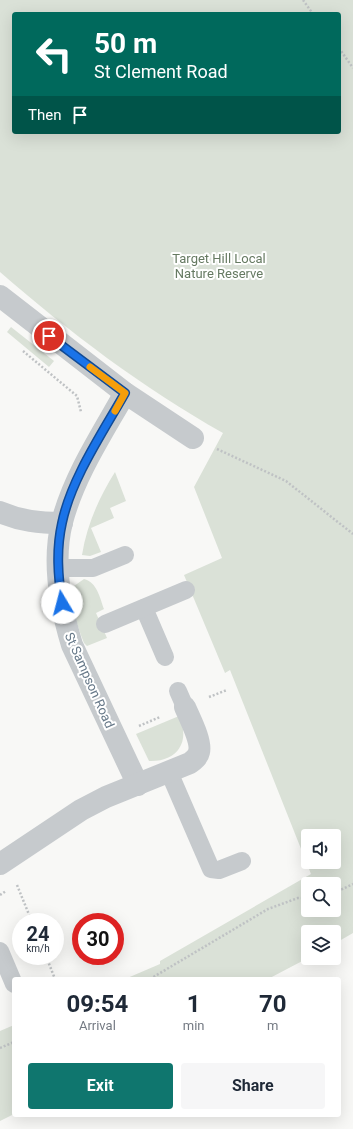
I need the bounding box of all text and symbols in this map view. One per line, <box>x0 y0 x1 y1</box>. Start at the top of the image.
text: 50 m <box>94 27 157 60</box>
icon: left <box>28 28 80 80</box>
text: St Clement Road <box>94 61 228 82</box>
icon: arrive <box>69 104 91 126</box>
text: Then <box>28 106 61 124</box>
park label: Target Hill Local Nature Reserve <box>172 251 266 281</box>
pin <box>32 319 66 353</box>
icon: arrive <box>38 325 60 347</box>
position arrow <box>41 582 83 624</box>
street label: St Sampson Road <box>62 630 117 730</box>
map controls <box>301 829 341 965</box>
button: sound <box>301 829 341 869</box>
button: search <box>301 877 341 917</box>
speed limit sign: 30 <box>72 913 124 965</box>
text: 24 <box>27 922 49 946</box>
button: layers <box>301 925 341 965</box>
text: km/h <box>26 943 50 954</box>
text: 09:54 <box>66 990 128 1018</box>
text: 1 <box>187 990 201 1018</box>
text: 70 <box>259 990 287 1018</box>
text: Arrival <box>79 1018 116 1033</box>
text: min <box>183 1018 205 1033</box>
text: m <box>267 1018 278 1033</box>
button: Exit <box>28 1063 173 1109</box>
button: Share <box>181 1063 325 1109</box>

